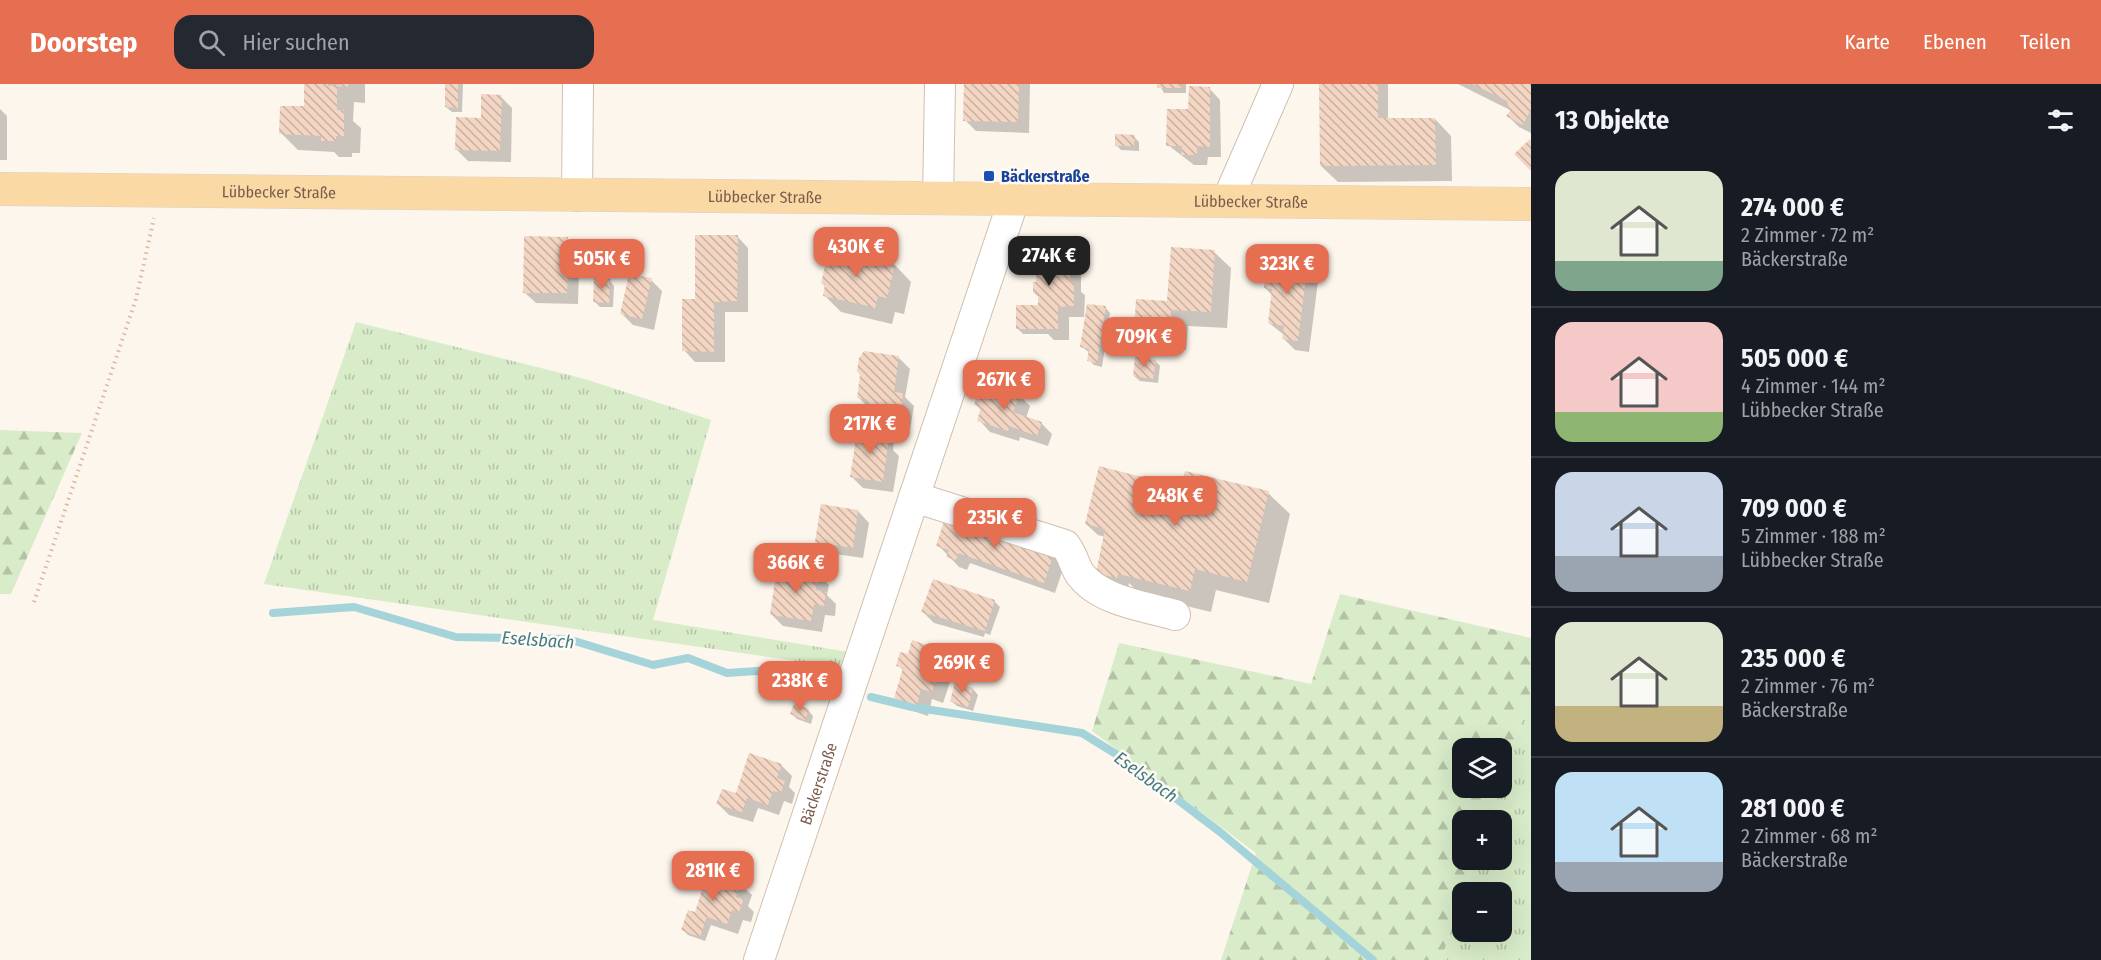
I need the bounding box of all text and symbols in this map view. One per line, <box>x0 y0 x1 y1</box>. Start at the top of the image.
search box <box>174 15 594 69</box>
text: Doorstep <box>30 26 138 59</box>
icon: search <box>195 26 228 59</box>
text: Hier suchen <box>243 29 350 56</box>
text: Karte <box>1844 29 1890 55</box>
text: Ebenen <box>1923 29 1987 55</box>
text: Teilen <box>2020 29 2071 55</box>
icon: filters <box>2044 104 2077 137</box>
text: 13 Objekte <box>1555 105 1669 136</box>
place label: Bäckerstraße <box>1001 167 1090 186</box>
marker: Bäckerstraße <box>982 169 996 183</box>
street label: Lübbecker Straße <box>222 182 336 202</box>
street label: Lübbecker Straße <box>708 186 822 207</box>
street label: Lübbecker Straße <box>1194 191 1308 211</box>
text: 274 000 € <box>1741 192 1844 223</box>
icon: home <box>1603 195 1675 267</box>
text: 2 Zimmer · 72 m² <box>1741 223 1874 247</box>
pin: 430K € <box>807 227 905 278</box>
text: 430K € <box>828 234 884 258</box>
pin: 274K € <box>1000 236 1098 287</box>
pin: 505K € <box>553 239 651 290</box>
text: 274K € <box>1022 243 1076 267</box>
pin: 323K € <box>1238 244 1336 295</box>
text: 505K € <box>573 246 631 270</box>
text: Bäckerstraße <box>1741 247 1848 271</box>
text: 323K € <box>1260 251 1314 275</box>
pin: 709K € <box>1095 317 1193 368</box>
text: 709K € <box>1116 324 1172 348</box>
text: 505 000 € <box>1741 343 1848 374</box>
icon: home <box>1603 346 1675 418</box>
pin: 267K € <box>955 360 1053 411</box>
text: 267K € <box>977 367 1031 391</box>
text: 4 Zimmer · 144 m² <box>1741 374 1886 398</box>
text: Lübbecker Straße <box>1741 398 1884 422</box>
pin: 217K € <box>821 404 919 455</box>
text: 217K € <box>844 411 896 435</box>
pin: 248K € <box>1126 476 1224 527</box>
text: 248K € <box>1147 483 1203 507</box>
text: 709 000 € <box>1741 493 1847 524</box>
icon: home <box>1603 496 1675 568</box>
pin: 235K € <box>946 498 1044 549</box>
text: 235K € <box>967 505 1023 529</box>
text: 5 Zimmer · 188 m² <box>1741 524 1886 548</box>
pin: 366K € <box>747 543 845 594</box>
text: Lübbecker Straße <box>1741 548 1884 572</box>
text: 366K € <box>768 550 824 574</box>
water label: Eselsbach <box>501 626 575 654</box>
pin: 269K € <box>913 643 1011 694</box>
text: 235 000 € <box>1741 643 1845 674</box>
icon: home <box>1603 646 1675 718</box>
text: 269K € <box>934 650 990 674</box>
pin: 238K € <box>751 661 849 712</box>
text: 238K € <box>772 668 828 692</box>
text: 2 Zimmer · 76 m² <box>1741 674 1875 698</box>
text: Bäckerstraße <box>1741 698 1848 722</box>
map controls <box>1452 738 1512 942</box>
button: layers <box>1452 738 1512 798</box>
street label: Bäckerstraße <box>795 740 841 827</box>
water label: Eselsbach <box>1110 747 1182 807</box>
text: 281 000 € <box>1741 793 1845 824</box>
icon: home <box>1603 796 1675 868</box>
button: + <box>1452 810 1512 870</box>
text: 2 Zimmer · 68 m² <box>1741 824 1877 848</box>
text: Bäckerstraße <box>1741 848 1848 872</box>
pin: 281K € <box>664 851 762 902</box>
text: 281K € <box>686 858 740 882</box>
button: − <box>1452 882 1512 942</box>

